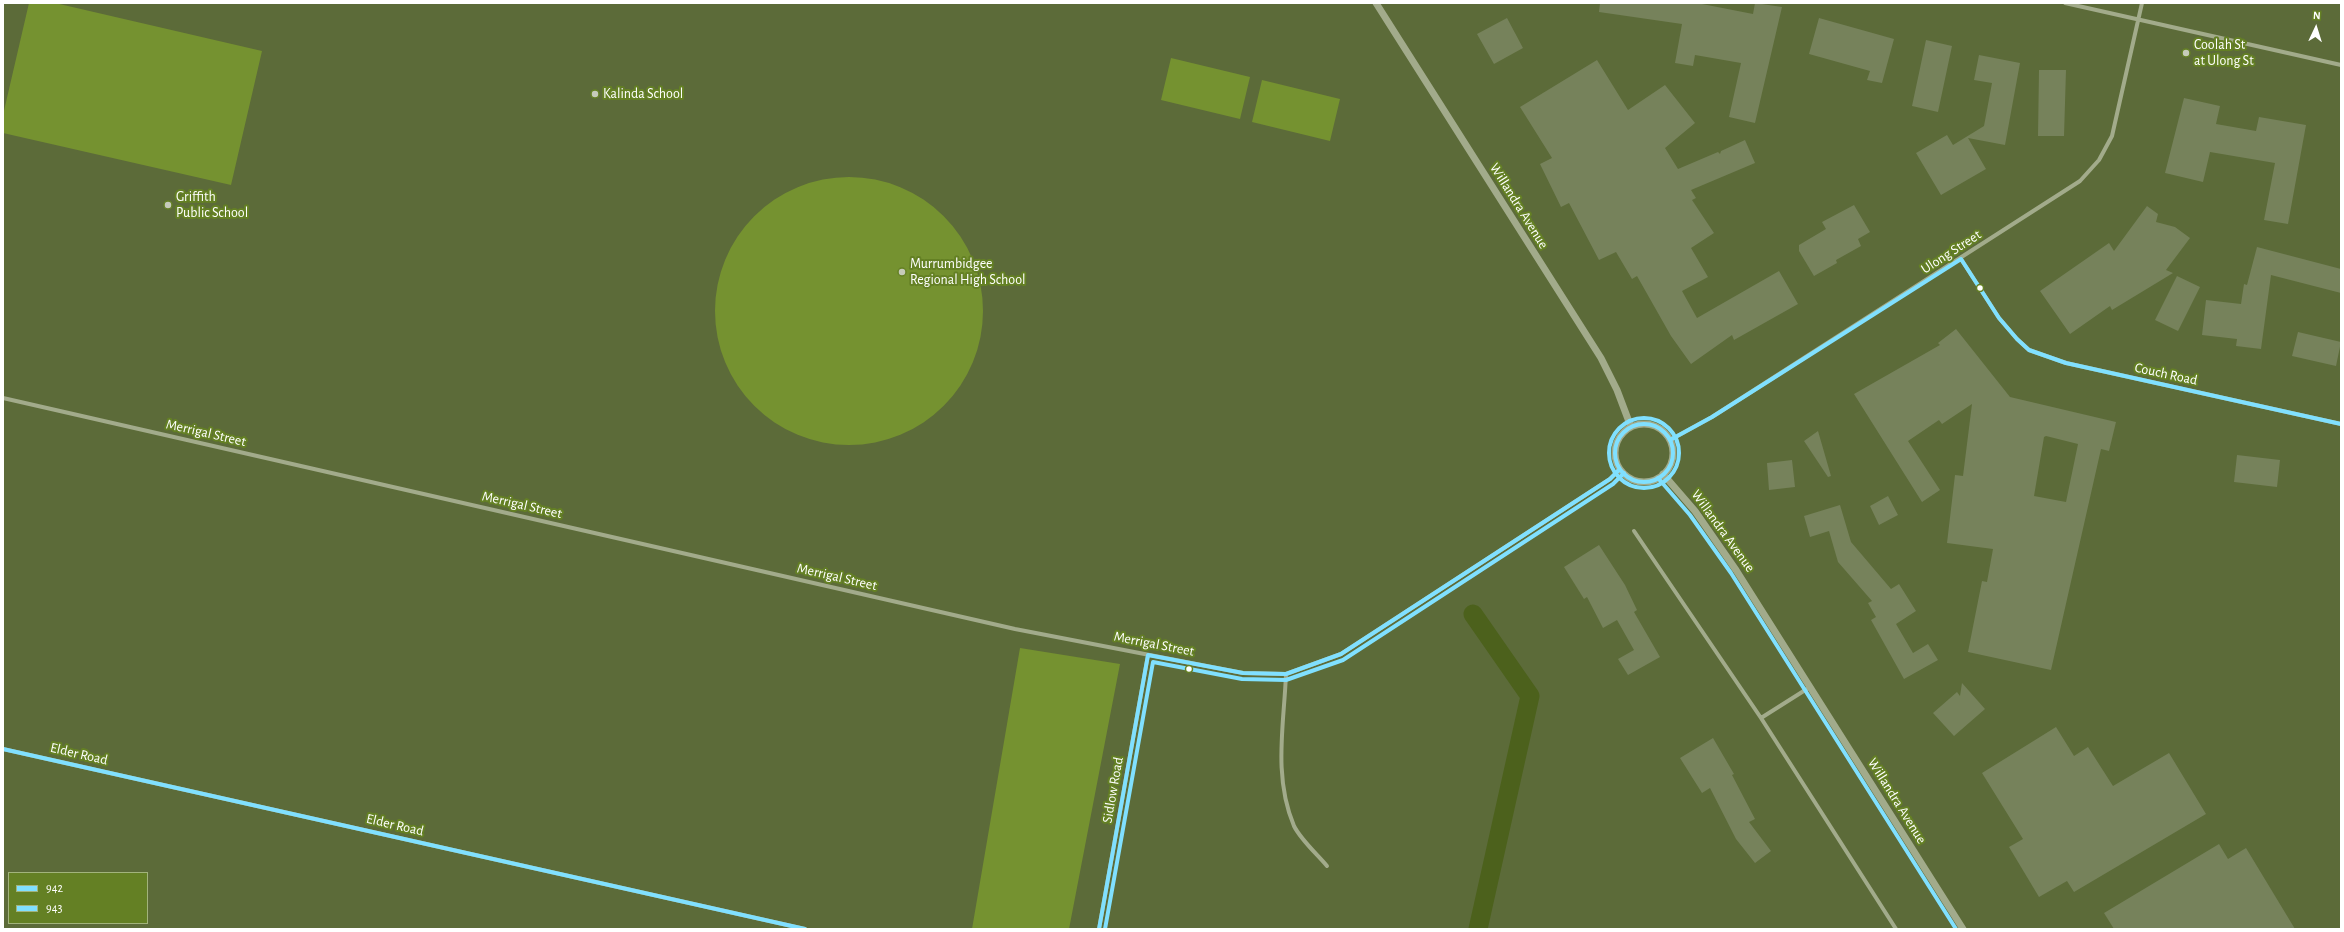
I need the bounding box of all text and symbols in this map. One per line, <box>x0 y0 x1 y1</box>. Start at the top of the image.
north arrow <box>2296 8 2336 48</box>
text: N <box>2313 10 2321 21</box>
place label: Coolah St at Ulong St <box>2194 37 2254 70</box>
marker: Coolah St at Ulong St <box>2181 48 2191 58</box>
place label: Kalinda School <box>603 86 683 102</box>
marker: Kalinda School <box>590 89 600 99</box>
street label: Willandra Avenue <box>1486 160 1552 252</box>
place label: Griffith Public School <box>176 189 248 222</box>
marker: Griffith Public School <box>163 200 173 210</box>
street label: Ulong Street <box>1918 226 1984 278</box>
place label: Murrumbidgee Regional High School <box>910 256 1026 288</box>
marker: Murrumbidgee Regional High School <box>897 267 907 277</box>
unlabelled marker <box>1975 283 1985 293</box>
street label: Couch Road <box>2133 359 2199 389</box>
street label: Merrigal Street <box>164 416 248 450</box>
street label: Willandra Avenue <box>1688 487 1758 575</box>
street label: Merrigal Street <box>480 488 564 522</box>
street label: Merrigal Street <box>795 560 879 594</box>
street label: Merrigal Street <box>1112 628 1196 660</box>
unlabelled marker <box>1184 664 1194 674</box>
street label: Elder Road <box>49 739 109 769</box>
street label: Willandra Avenue <box>1864 755 1930 847</box>
street label: Sidlow Road <box>1099 756 1127 824</box>
street label: Elder Road <box>365 810 425 840</box>
legend <box>8 872 148 924</box>
text: 942 <box>46 882 63 894</box>
text: 943 <box>46 902 62 914</box>

